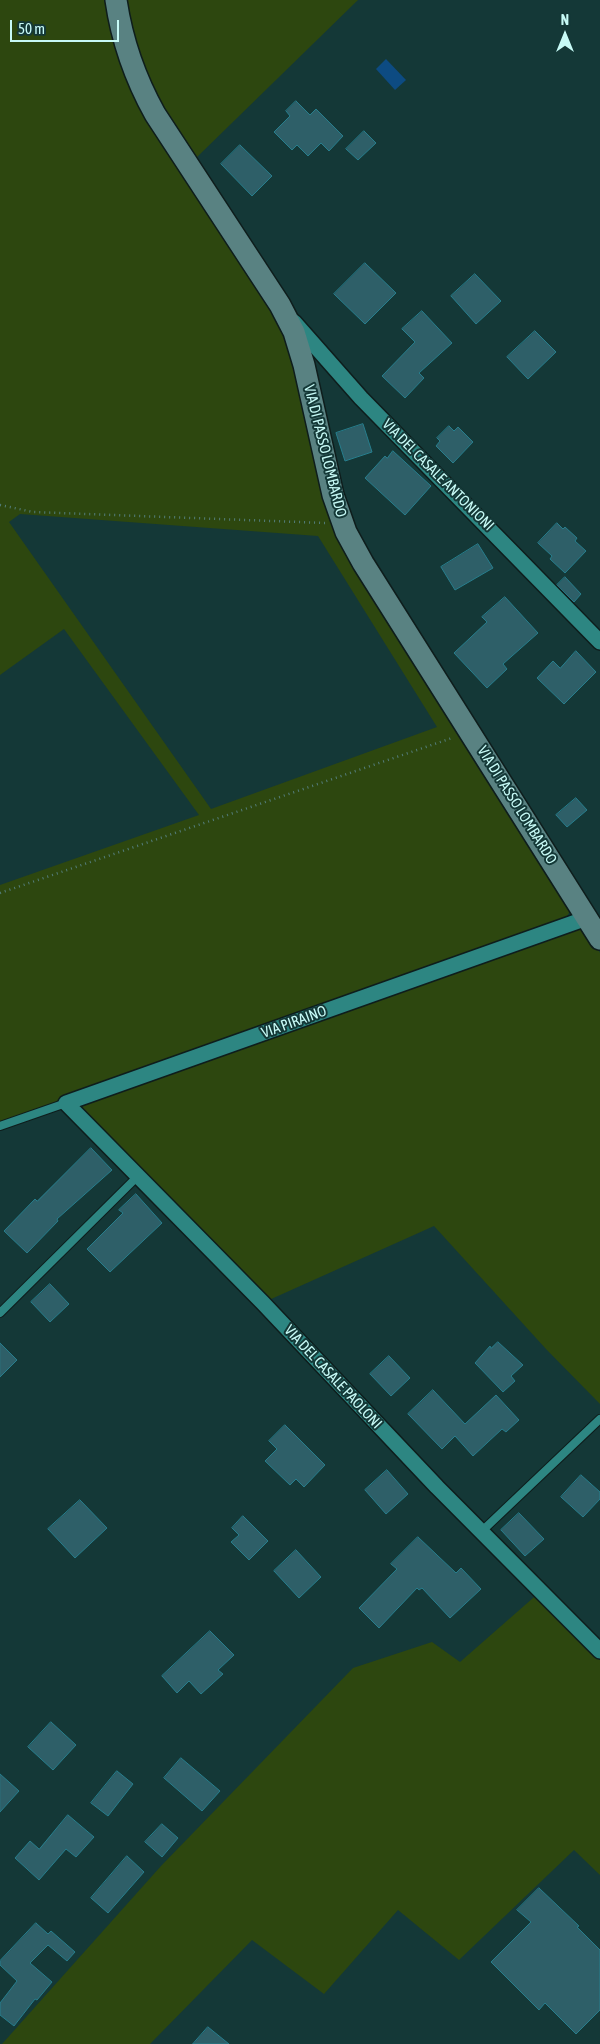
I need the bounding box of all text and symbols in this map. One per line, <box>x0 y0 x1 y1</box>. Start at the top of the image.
scale bar <box>12 10 121 42</box>
north arrow <box>540 10 590 60</box>
text: N <box>561 12 569 28</box>
text: 50 m <box>18 20 45 37</box>
street label: VIA DI PASSO LOMBARDO <box>300 383 350 519</box>
street label: VIA DEL CASALE ANTONIONI <box>378 415 498 535</box>
street label: VIA DI PASSO LOMBARDO <box>473 743 561 867</box>
street label: VIA PIRAINO <box>259 1002 329 1042</box>
street label: VIA DEL CASALE PAOLONI <box>280 1321 386 1433</box>

